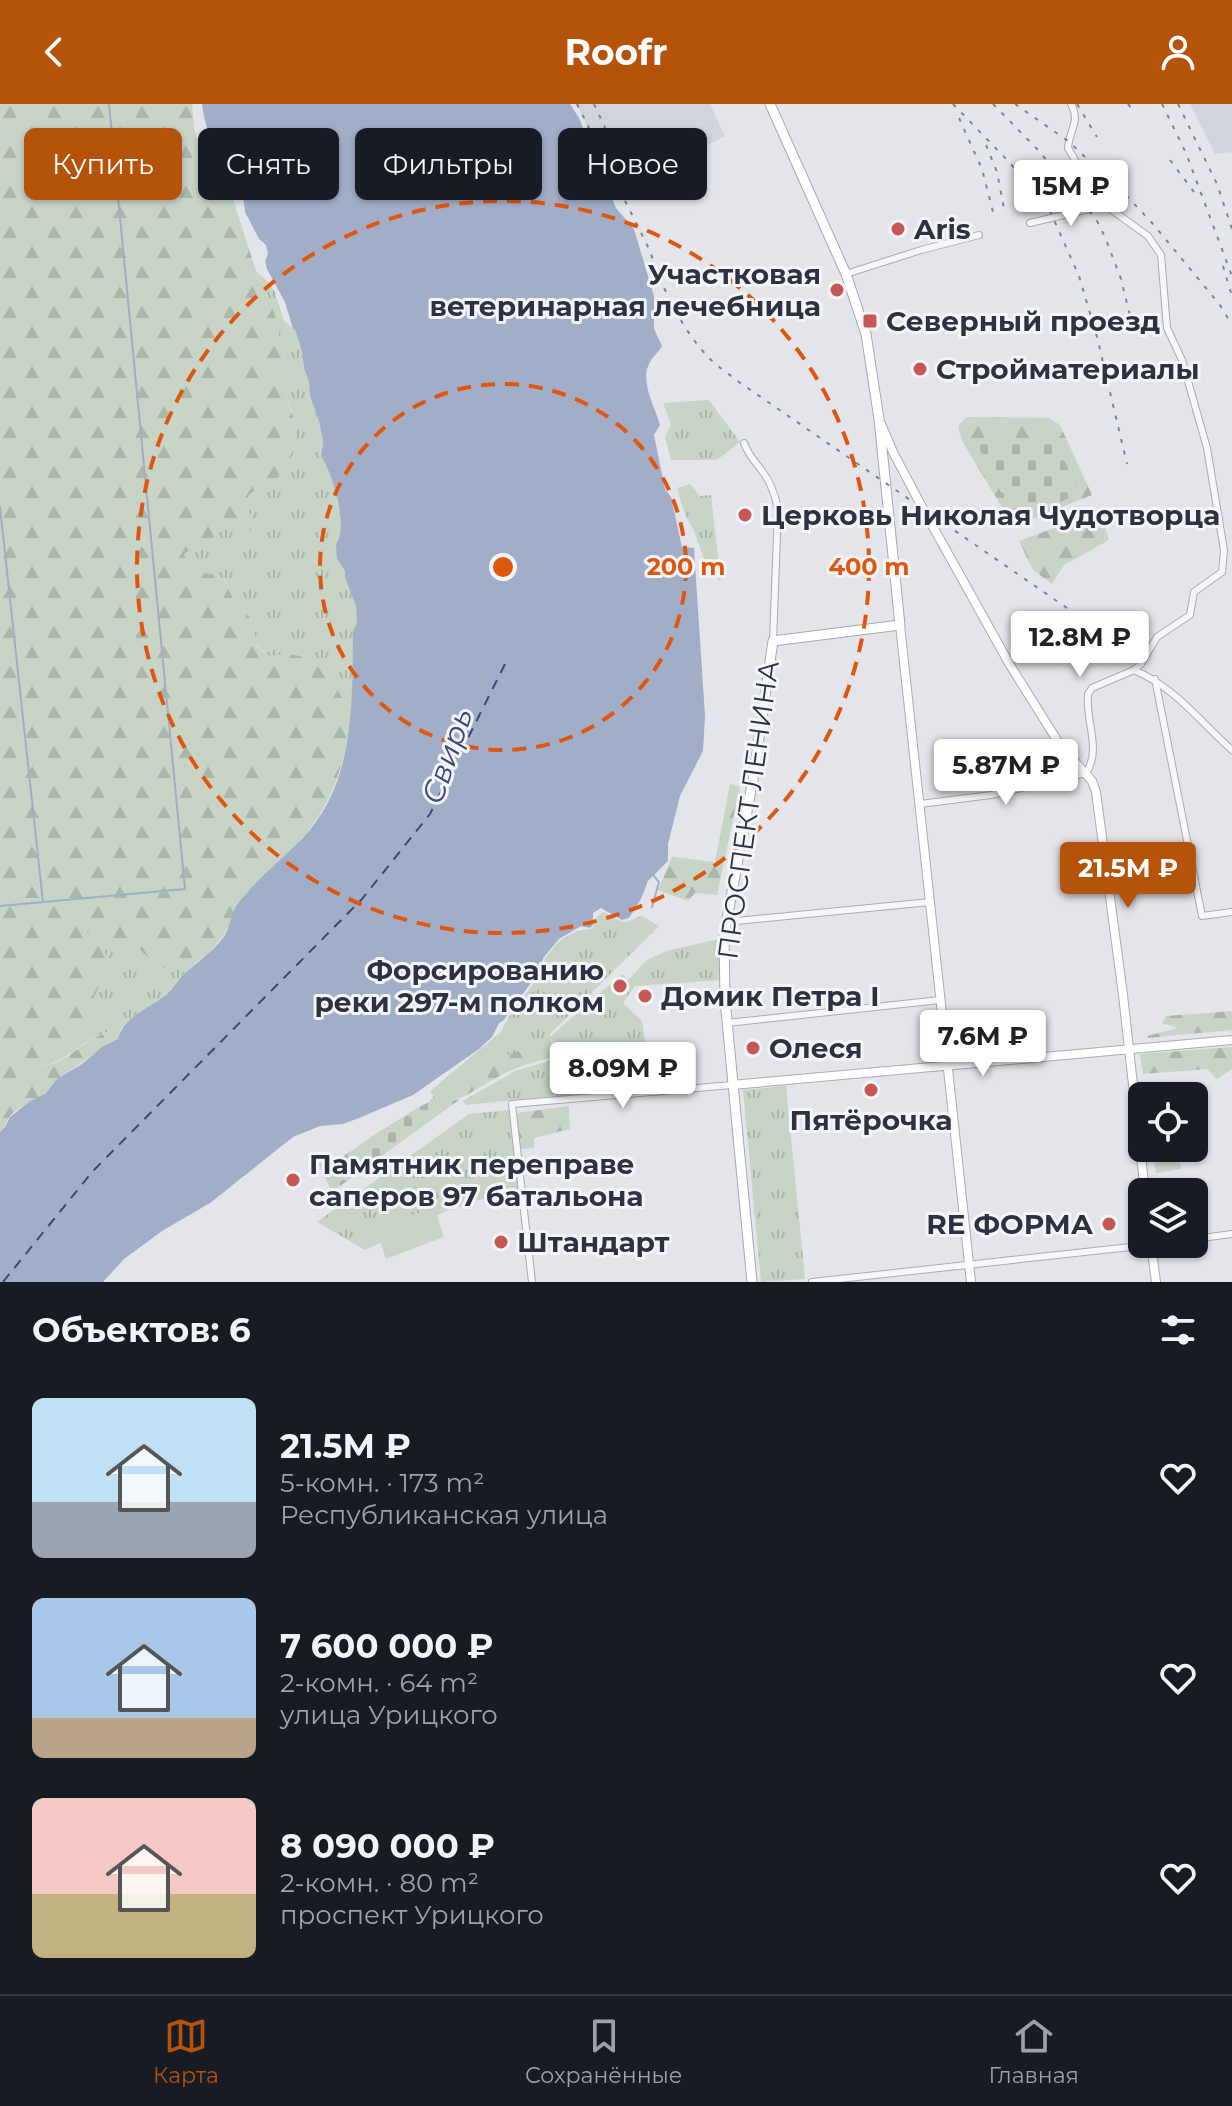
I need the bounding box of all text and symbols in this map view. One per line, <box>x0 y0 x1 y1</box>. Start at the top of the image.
icon: back <box>32 30 76 74</box>
text: Roofr <box>564 30 668 74</box>
icon: person <box>1156 30 1200 74</box>
chip: Купить <box>24 128 182 200</box>
chip: Снять <box>198 128 339 200</box>
chip: Фильтры <box>355 128 542 200</box>
chip: Новое <box>558 128 707 200</box>
pin: 15M ₽ <box>1015 160 1127 228</box>
text: 15M ₽ <box>1032 170 1110 202</box>
place label: Aris <box>913 212 971 246</box>
marker: Aris <box>889 220 907 238</box>
place label: Участковая ветеринарная лечебница <box>430 257 821 323</box>
marker: Участковая ветеринарная лечебница <box>828 281 846 299</box>
place label: Северный проезд <box>886 304 1160 338</box>
marker: Северный проезд <box>861 312 879 330</box>
place label: Стройматериалы <box>936 352 1200 386</box>
marker: Стройматериалы <box>911 360 929 378</box>
place label: Церковь Николая Чудотворца <box>761 498 1220 532</box>
marker: Церковь Николая Чудотворца <box>736 506 754 524</box>
text: 200 m <box>647 552 725 581</box>
text: 400 m <box>828 552 910 581</box>
centre of rings <box>489 553 517 581</box>
pin: 12.8M ₽ <box>1006 611 1154 679</box>
text: 12.8M ₽ <box>1029 621 1131 653</box>
street label: ПРОСПЕКТ ЛЕНИНА <box>710 658 786 962</box>
water label: Свирь <box>413 703 481 809</box>
pin: 5.87M ₽ <box>932 739 1080 807</box>
text: 5.87M ₽ <box>952 749 1060 781</box>
pin: 21.5M ₽ <box>1054 842 1202 910</box>
text: 21.5M ₽ <box>1078 852 1178 884</box>
place label: Форсированию реки 297-м полком <box>314 953 604 1019</box>
marker: Форсированию реки 297-м полком <box>611 977 629 995</box>
place label: Домик Петра I <box>661 979 879 1013</box>
marker: Домик Петра I <box>636 987 654 1005</box>
pin: 7.6M ₽ <box>918 1010 1048 1078</box>
text: 7.6M ₽ <box>938 1020 1028 1052</box>
place label: Олеся <box>769 1031 863 1065</box>
marker: Олеся <box>744 1039 762 1057</box>
pin: 8.09M ₽ <box>549 1042 697 1110</box>
text: 8.09M ₽ <box>568 1052 678 1084</box>
marker: Пятёрочка <box>862 1081 880 1099</box>
map controls <box>1128 1082 1208 1258</box>
button: locate <box>1128 1082 1208 1162</box>
place label: Пятёрочка <box>790 1103 952 1137</box>
place label: Памятник переправе саперов 97 батальона <box>309 1147 643 1213</box>
marker: Памятник переправе саперов 97 батальона <box>284 1171 302 1189</box>
button: layers <box>1128 1178 1208 1258</box>
place label: RE ФОРМА <box>926 1207 1094 1241</box>
marker: RE ФОРМА <box>1100 1215 1118 1233</box>
place label: Штандарт <box>517 1225 669 1259</box>
marker: Штандарт <box>492 1233 510 1251</box>
icon: filters <box>1156 1308 1200 1352</box>
text: Объектов: 6 <box>32 1309 251 1351</box>
text: 21.5M ₽ <box>280 1425 411 1467</box>
icon: home <box>96 1430 192 1526</box>
icon: heart <box>1156 1456 1200 1500</box>
text: 5-комн. · 173 m² <box>280 1467 484 1499</box>
text: Республиканская улица <box>280 1499 608 1531</box>
text: 7 600 000 ₽ <box>280 1625 493 1667</box>
icon: home <box>96 1630 192 1726</box>
icon: heart <box>1156 1656 1200 1700</box>
text: 2-комн. · 64 m² <box>280 1667 478 1699</box>
text: улица Урицкого <box>280 1699 498 1731</box>
text: 8 090 000 ₽ <box>280 1825 495 1867</box>
icon: home <box>96 1830 192 1926</box>
icon: heart <box>1156 1856 1200 1900</box>
text: 2-комн. · 80 m² <box>280 1867 479 1899</box>
text: проспект Урицкого <box>280 1899 544 1931</box>
tab: Карта <box>153 2014 219 2089</box>
tab: Сохранённые <box>525 2014 682 2089</box>
tab: Главная <box>989 2014 1079 2089</box>

